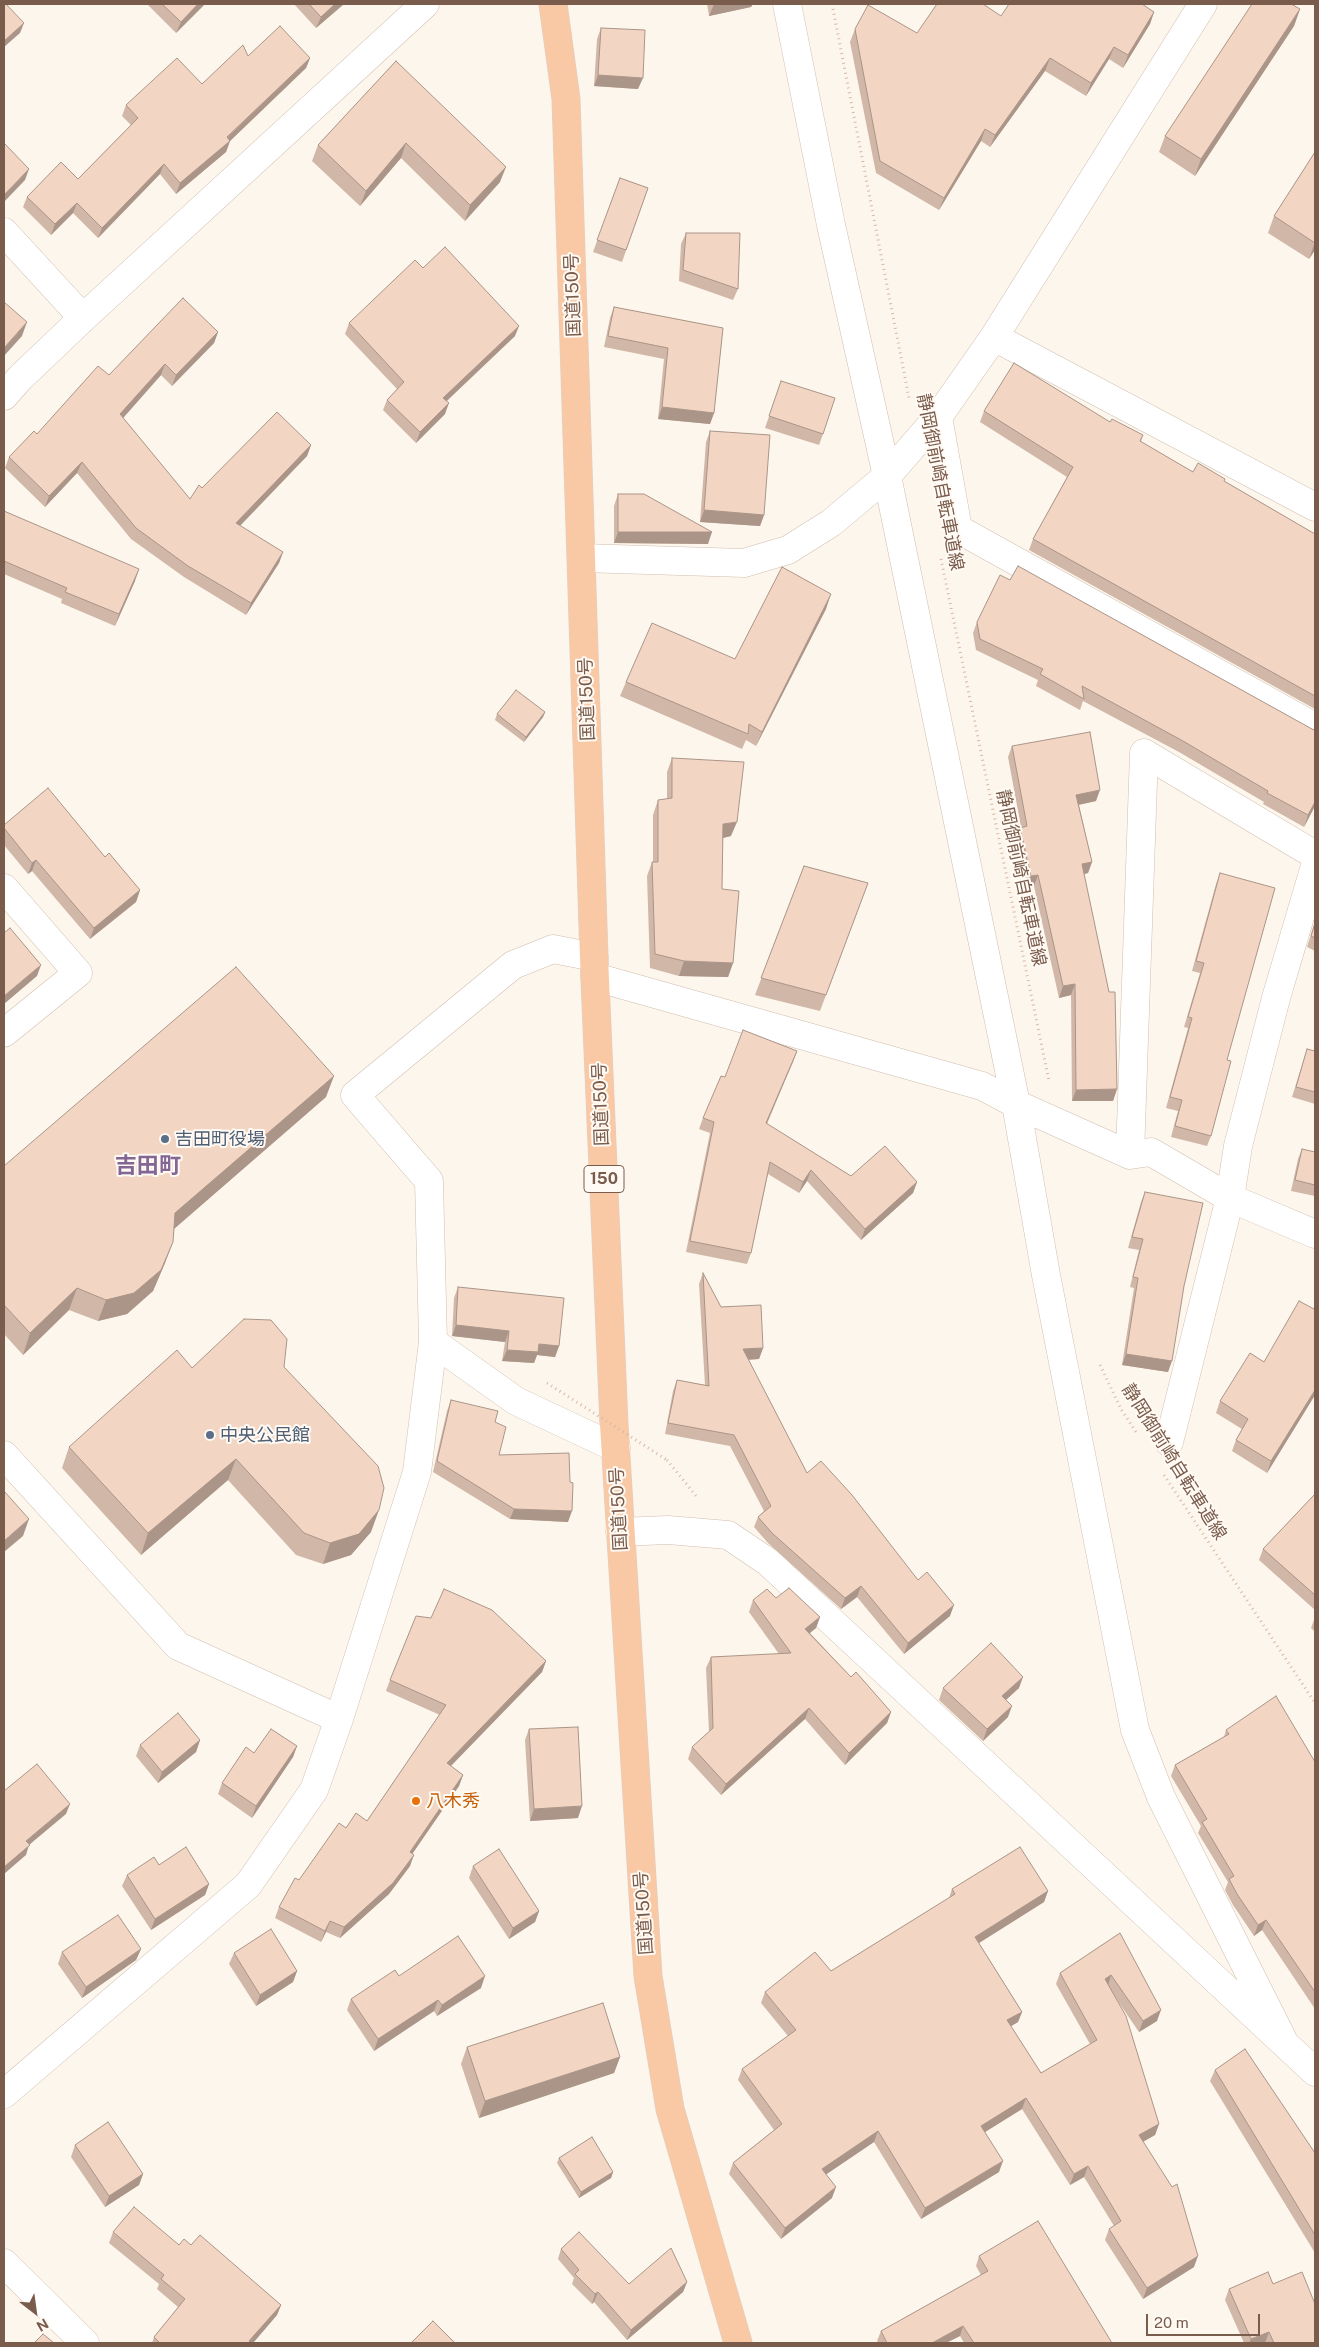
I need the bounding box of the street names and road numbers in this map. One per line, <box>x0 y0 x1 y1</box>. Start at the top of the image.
street label: 国道150号 <box>561 253 585 337</box>
street label: 静岡御前崎自転車道線 <box>912 392 968 572</box>
street label: 国道150号 <box>575 657 599 741</box>
street label: 静岡御前崎自転車道線 <box>992 788 1050 968</box>
street label: 国道150号 <box>589 1062 613 1146</box>
road number: 150 <box>584 1166 624 1192</box>
street label: 静岡御前崎自転車道線 <box>1117 1380 1231 1544</box>
street label: 国道150号 <box>606 1467 632 1551</box>
street label: 国道150号 <box>630 1870 658 1956</box>

